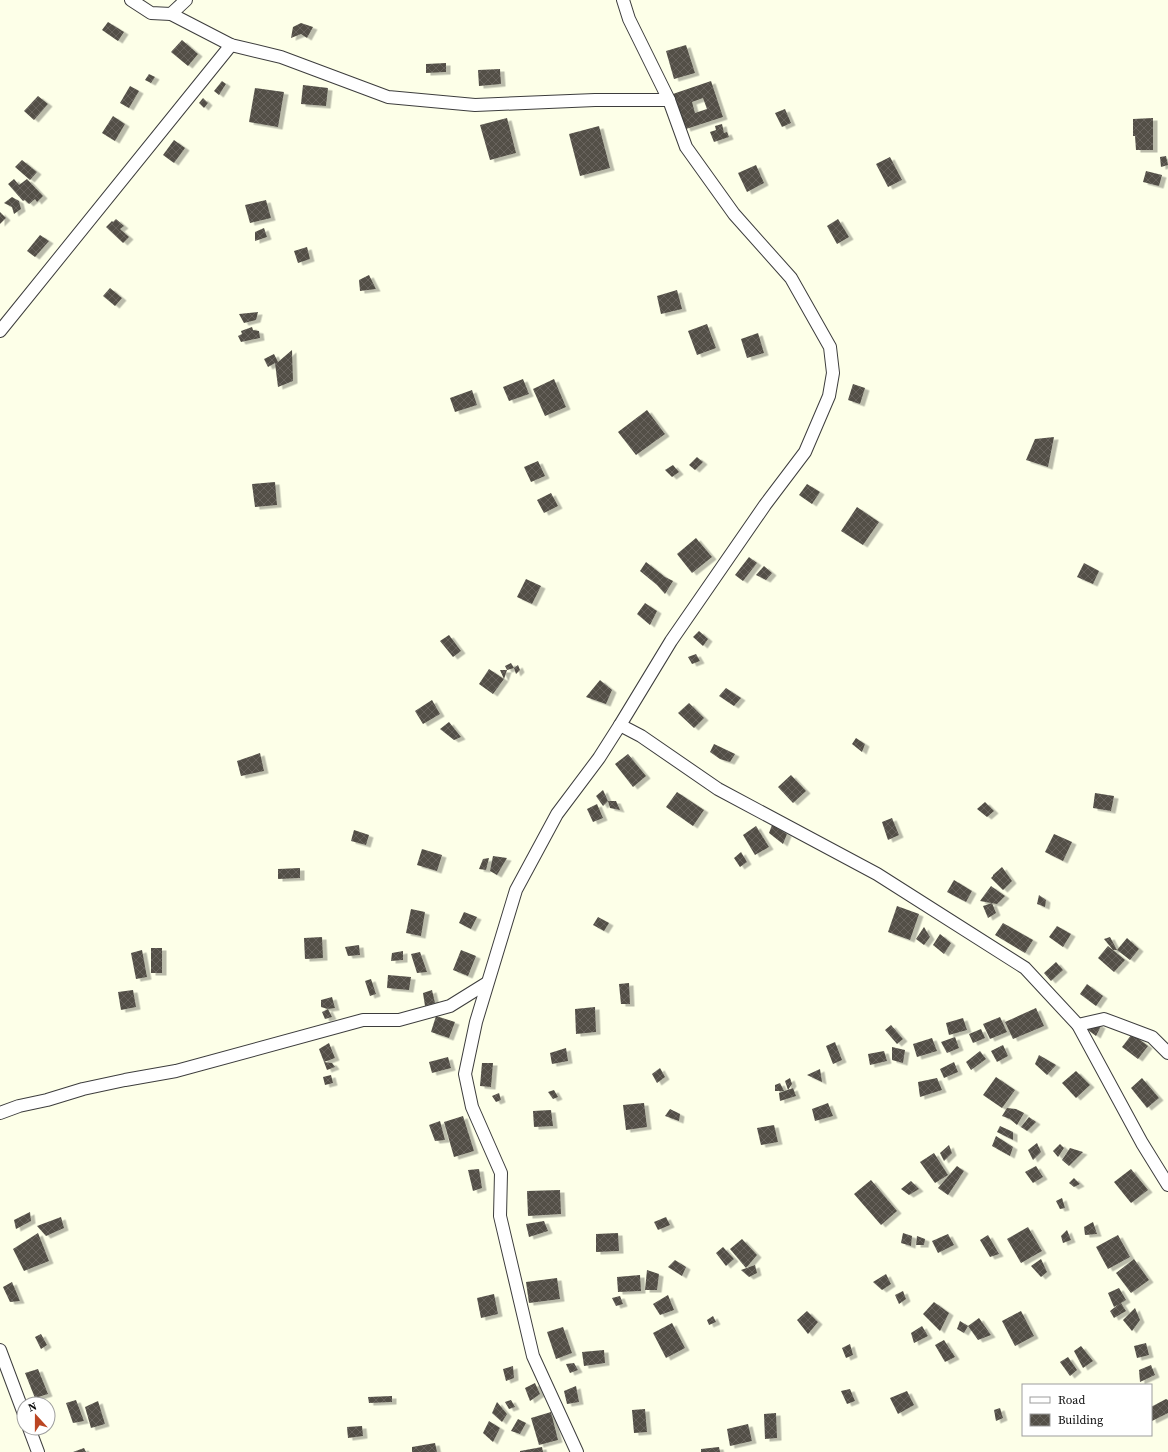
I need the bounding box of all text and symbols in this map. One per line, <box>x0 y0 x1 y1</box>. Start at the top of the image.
legend <box>1022 1384 1152 1436</box>
text: Road <box>1058 1392 1085 1408</box>
north arrow <box>16 1396 56 1436</box>
text: N <box>26 1399 39 1416</box>
text: Building <box>1058 1412 1103 1428</box>

